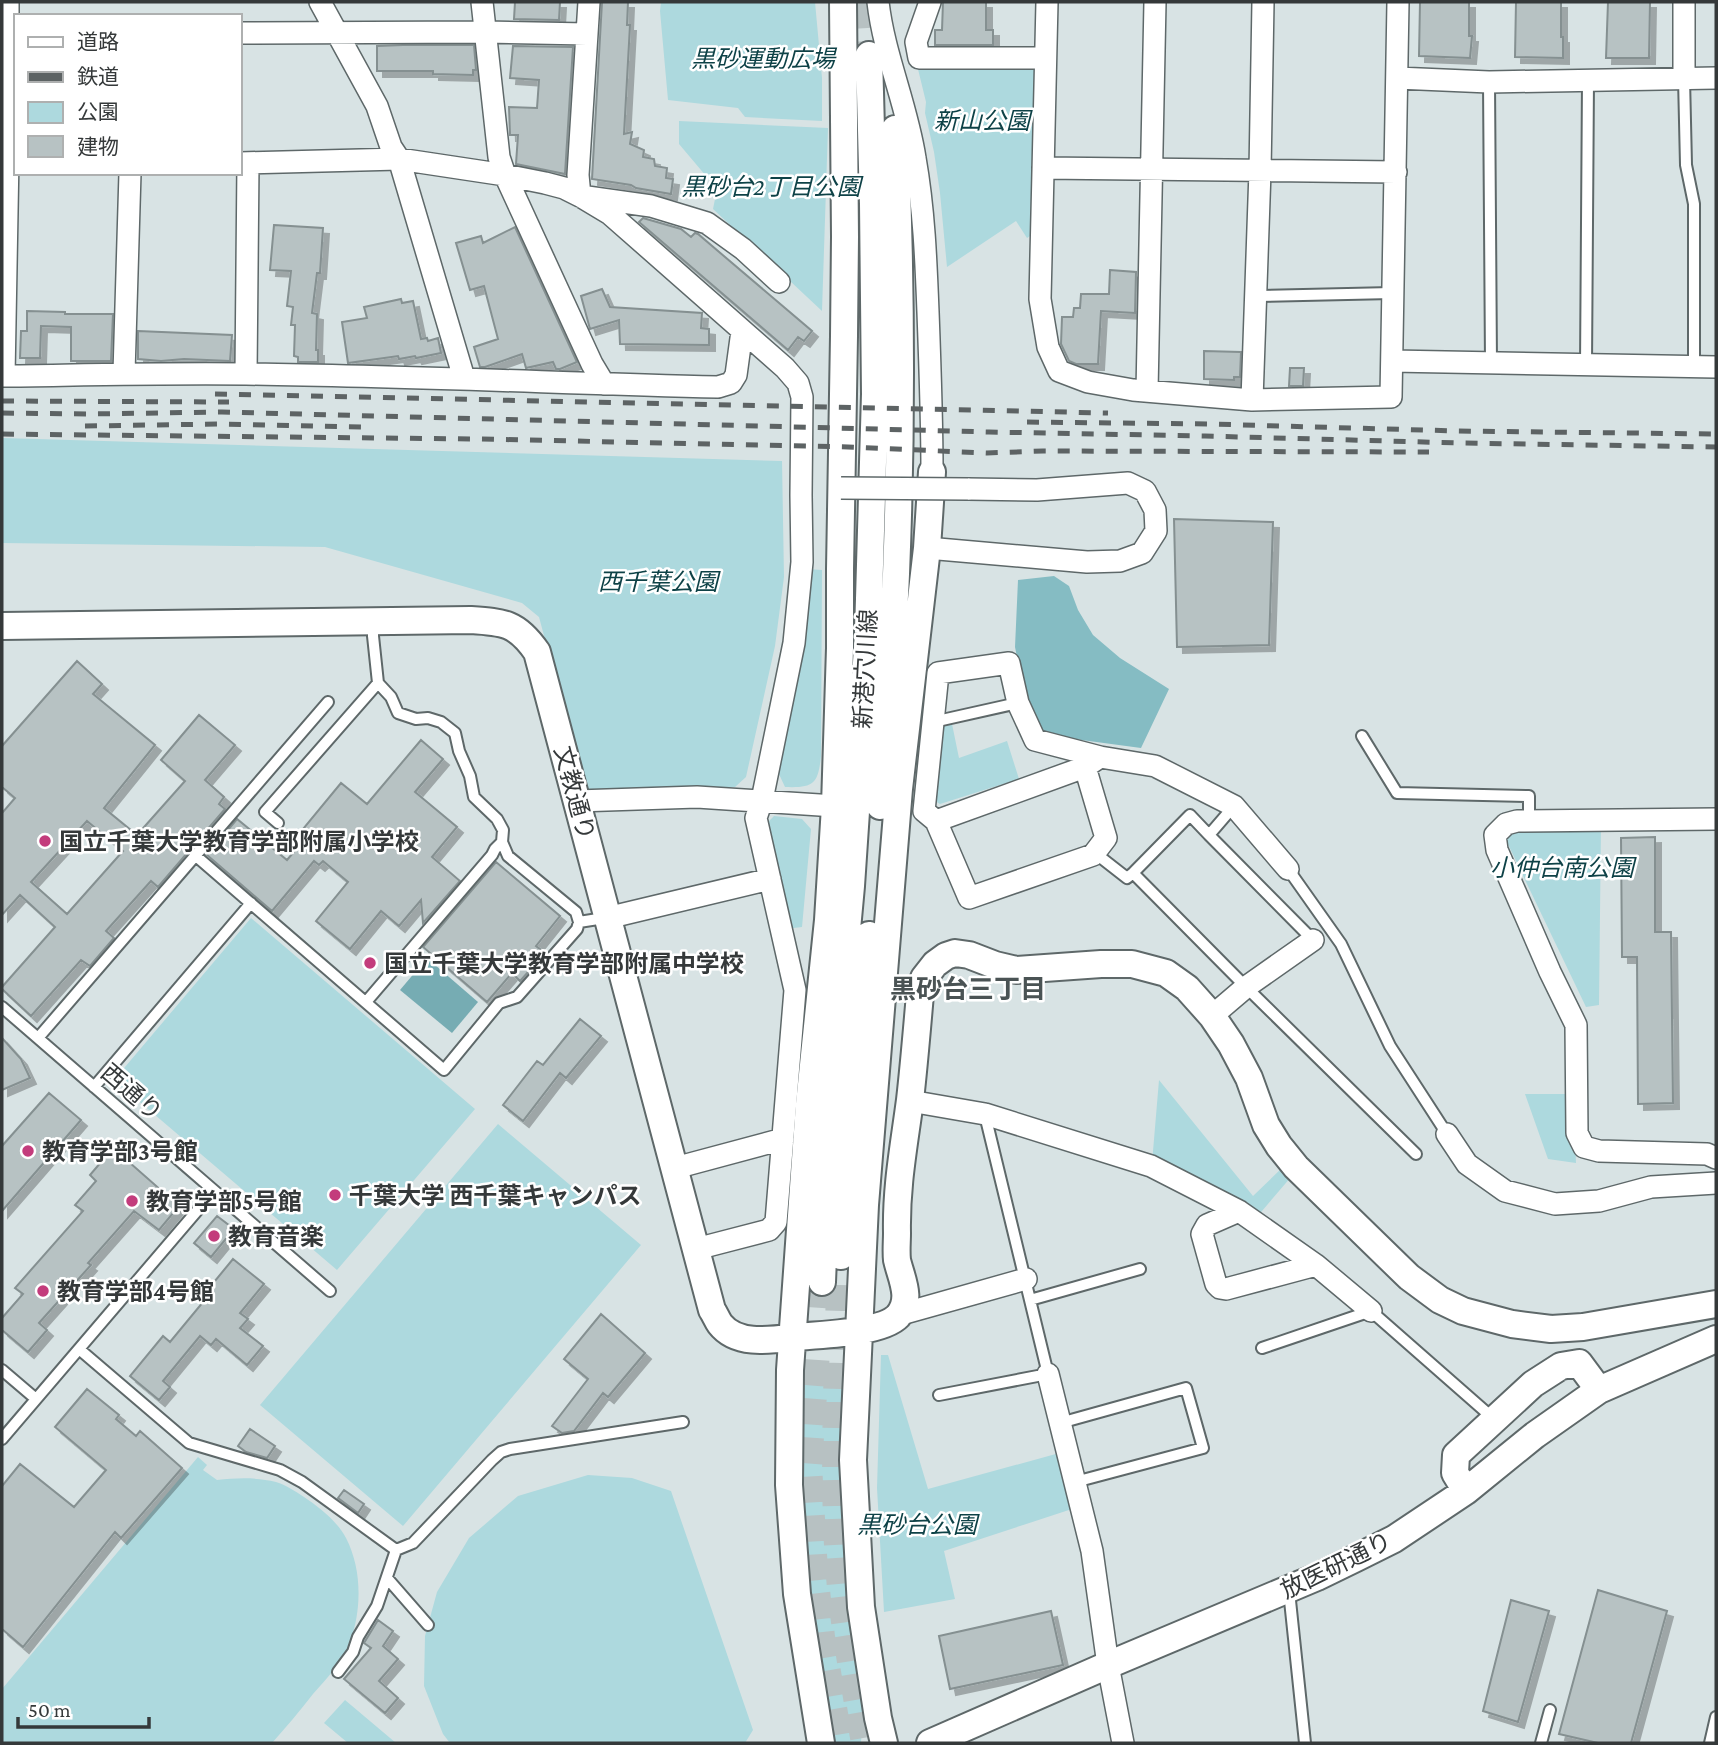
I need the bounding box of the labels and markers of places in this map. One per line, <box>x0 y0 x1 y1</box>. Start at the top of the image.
place label: 国立千葉大学教育学部附属小学校 <box>59 828 419 855</box>
marker: 国立千葉大学教育学部附属小学校 <box>37 833 53 849</box>
place label: 国立千葉大学教育学部附属中学校 <box>384 950 744 977</box>
marker: 国立千葉大学教育学部附属中学校 <box>362 955 378 971</box>
place label: 教育学部3号館 <box>42 1138 198 1165</box>
marker: 教育学部3号館 <box>20 1143 36 1159</box>
place label: 千葉大学 西千葉キャンパス <box>349 1182 642 1209</box>
marker: 千葉大学 西千葉キャンパス <box>327 1187 343 1203</box>
place label: 教育学部5号館 <box>146 1188 302 1215</box>
marker: 教育学部5号館 <box>124 1193 140 1209</box>
place label: 教育音楽 <box>228 1223 324 1250</box>
marker: 教育音楽 <box>206 1228 222 1244</box>
place label: 教育学部4号館 <box>57 1278 214 1305</box>
marker: 教育学部4号館 <box>35 1283 51 1299</box>

